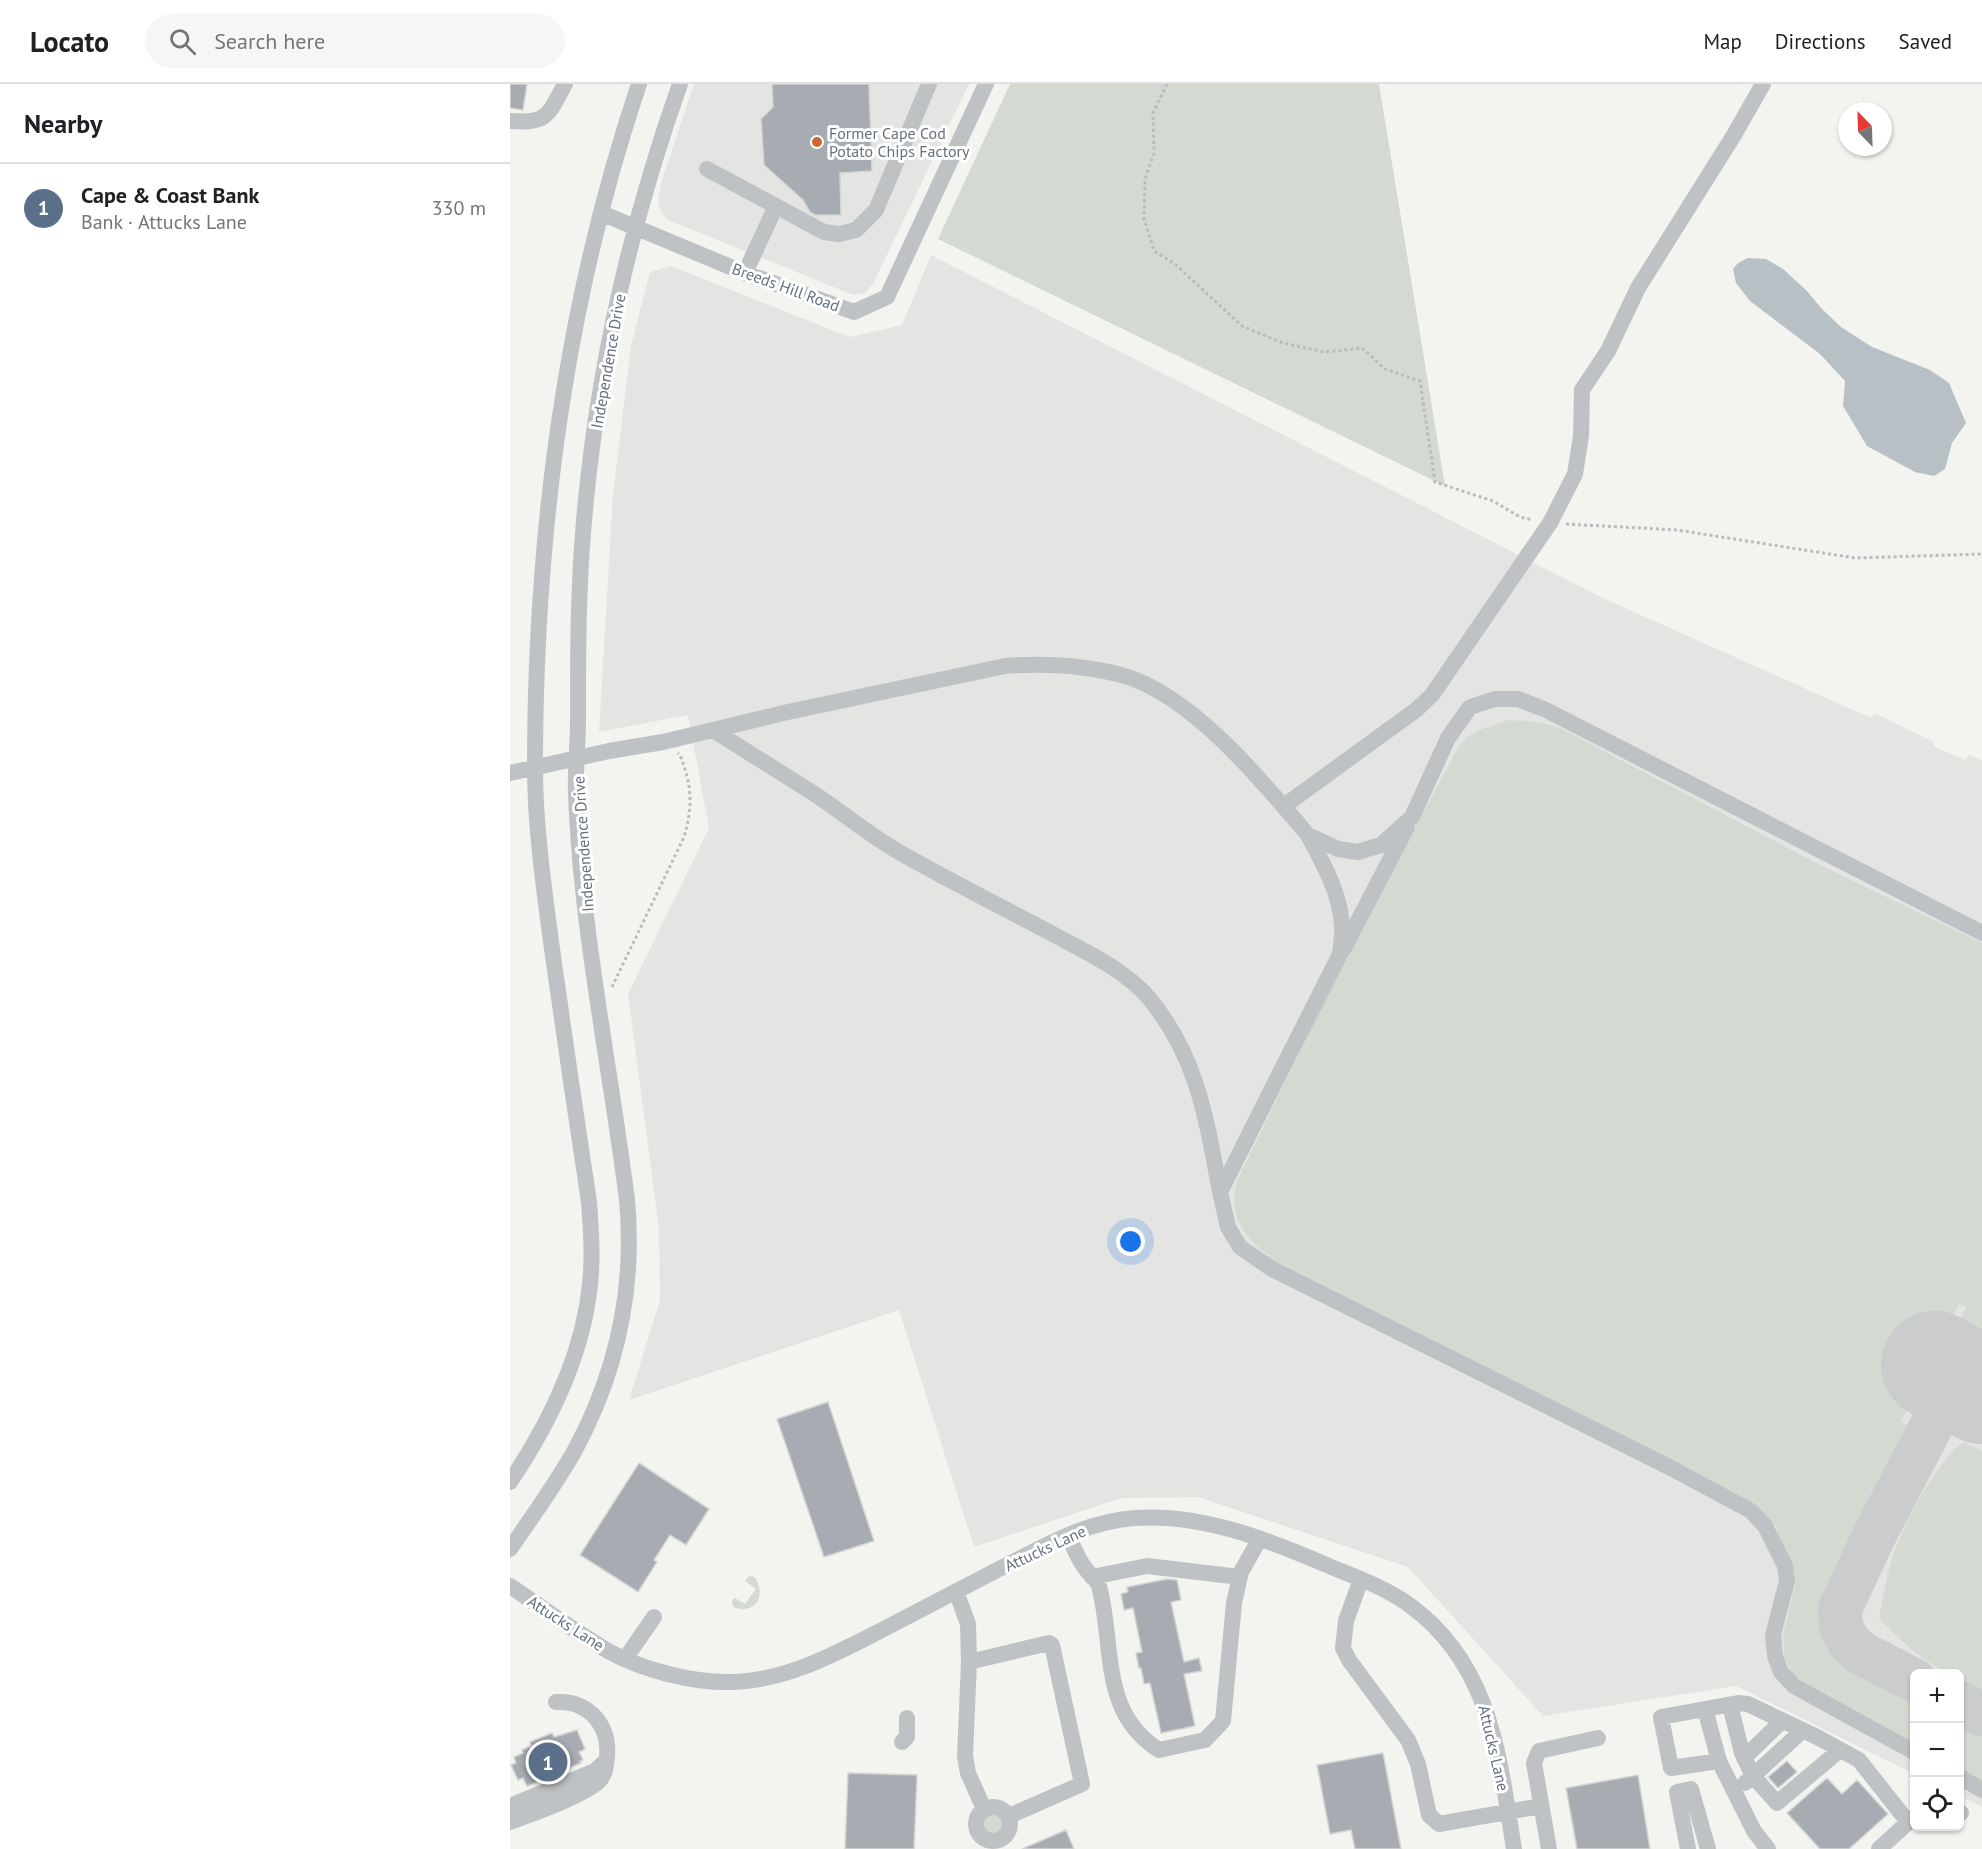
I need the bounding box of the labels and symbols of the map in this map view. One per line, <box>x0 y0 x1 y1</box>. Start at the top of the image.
north arrow <box>1838 102 1892 156</box>
place label: Former Cape Cod Potato Chips Factory <box>829 123 970 161</box>
marker: Former Cape Cod Potato Chips Factory <box>810 135 824 149</box>
street label: Breeds Hill Road <box>729 258 843 316</box>
street label: Independence Drive <box>586 292 630 430</box>
street label: Independence Drive <box>568 775 598 913</box>
your location <box>1116 1227 1145 1256</box>
street label: Attucks Lane <box>1001 1521 1089 1575</box>
street label: Attucks Lane <box>524 1591 608 1655</box>
street label: Attucks Lane <box>1474 1703 1514 1793</box>
pin: 1 <box>528 1740 567 1784</box>

